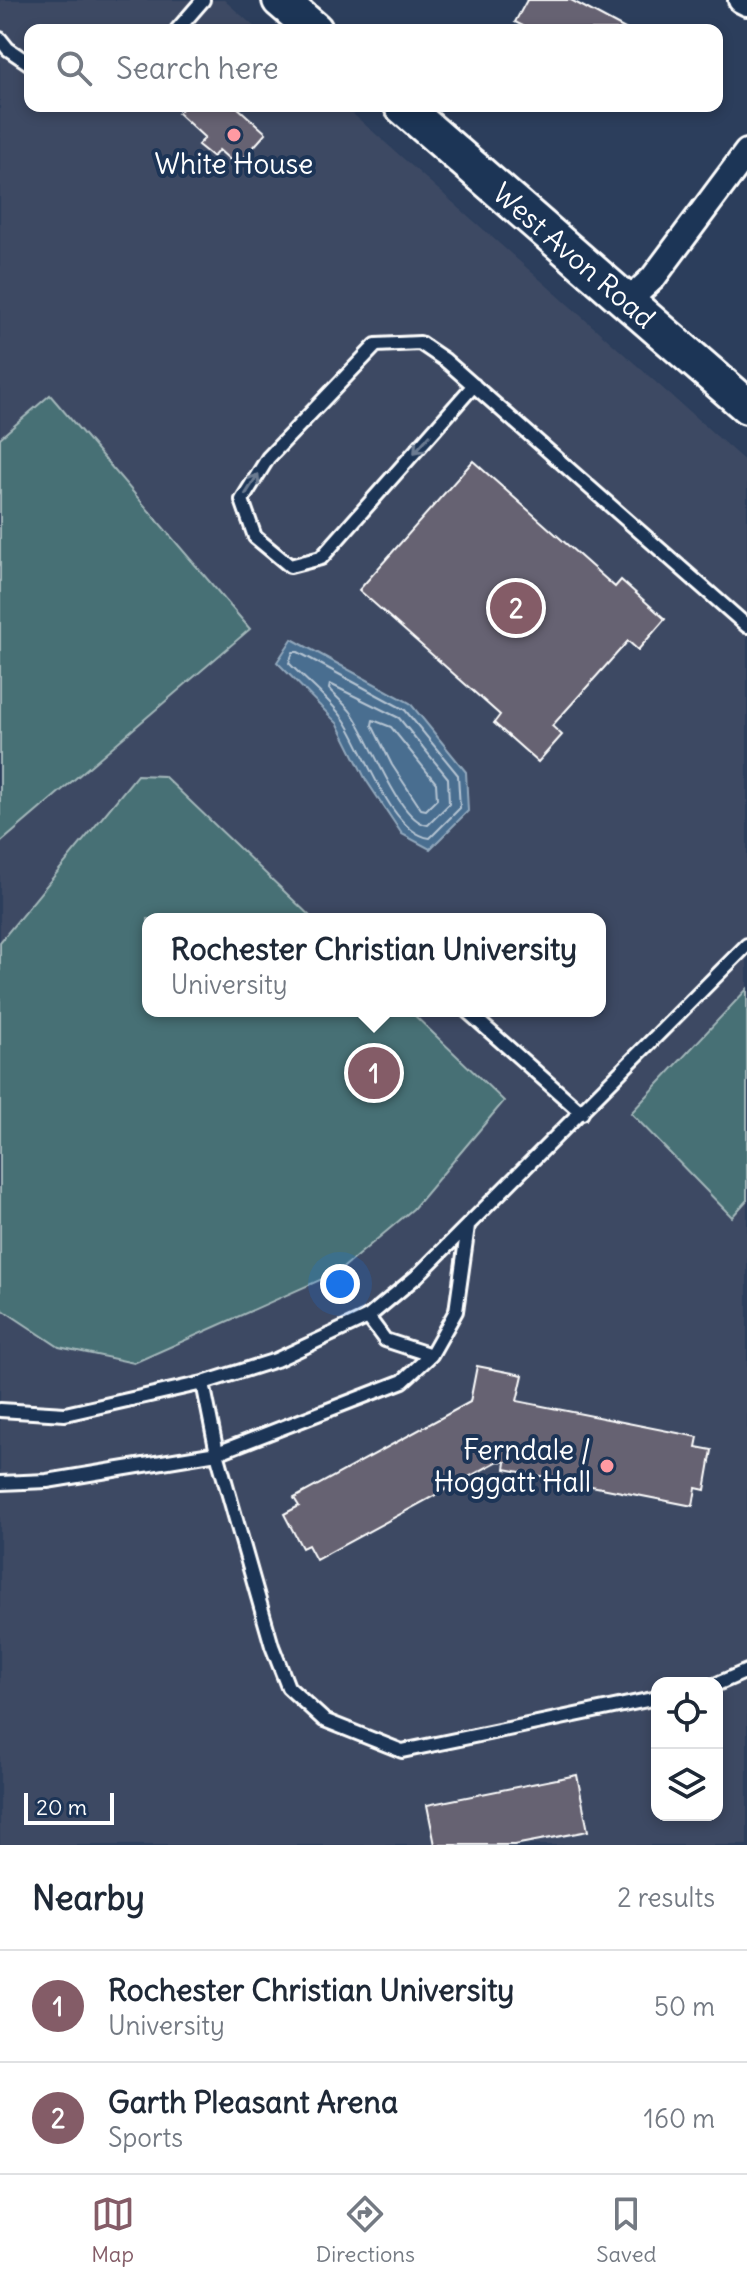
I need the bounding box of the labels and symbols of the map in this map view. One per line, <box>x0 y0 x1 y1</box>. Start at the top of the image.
marker: White House <box>225 126 243 144</box>
place label: White House <box>155 146 313 182</box>
street label: West Avon Road <box>485 175 663 336</box>
one-way arrow <box>413 433 431 453</box>
one-way arrow <box>244 473 260 496</box>
pin: 2 <box>490 578 542 638</box>
pin: 1 <box>348 1043 400 1103</box>
your location <box>320 1264 360 1304</box>
place label: Ferndale / Hoggatt Hall <box>434 1432 591 1500</box>
marker: Ferndale / Hoggatt Hall <box>598 1457 616 1475</box>
scale bar <box>24 1789 114 1825</box>

